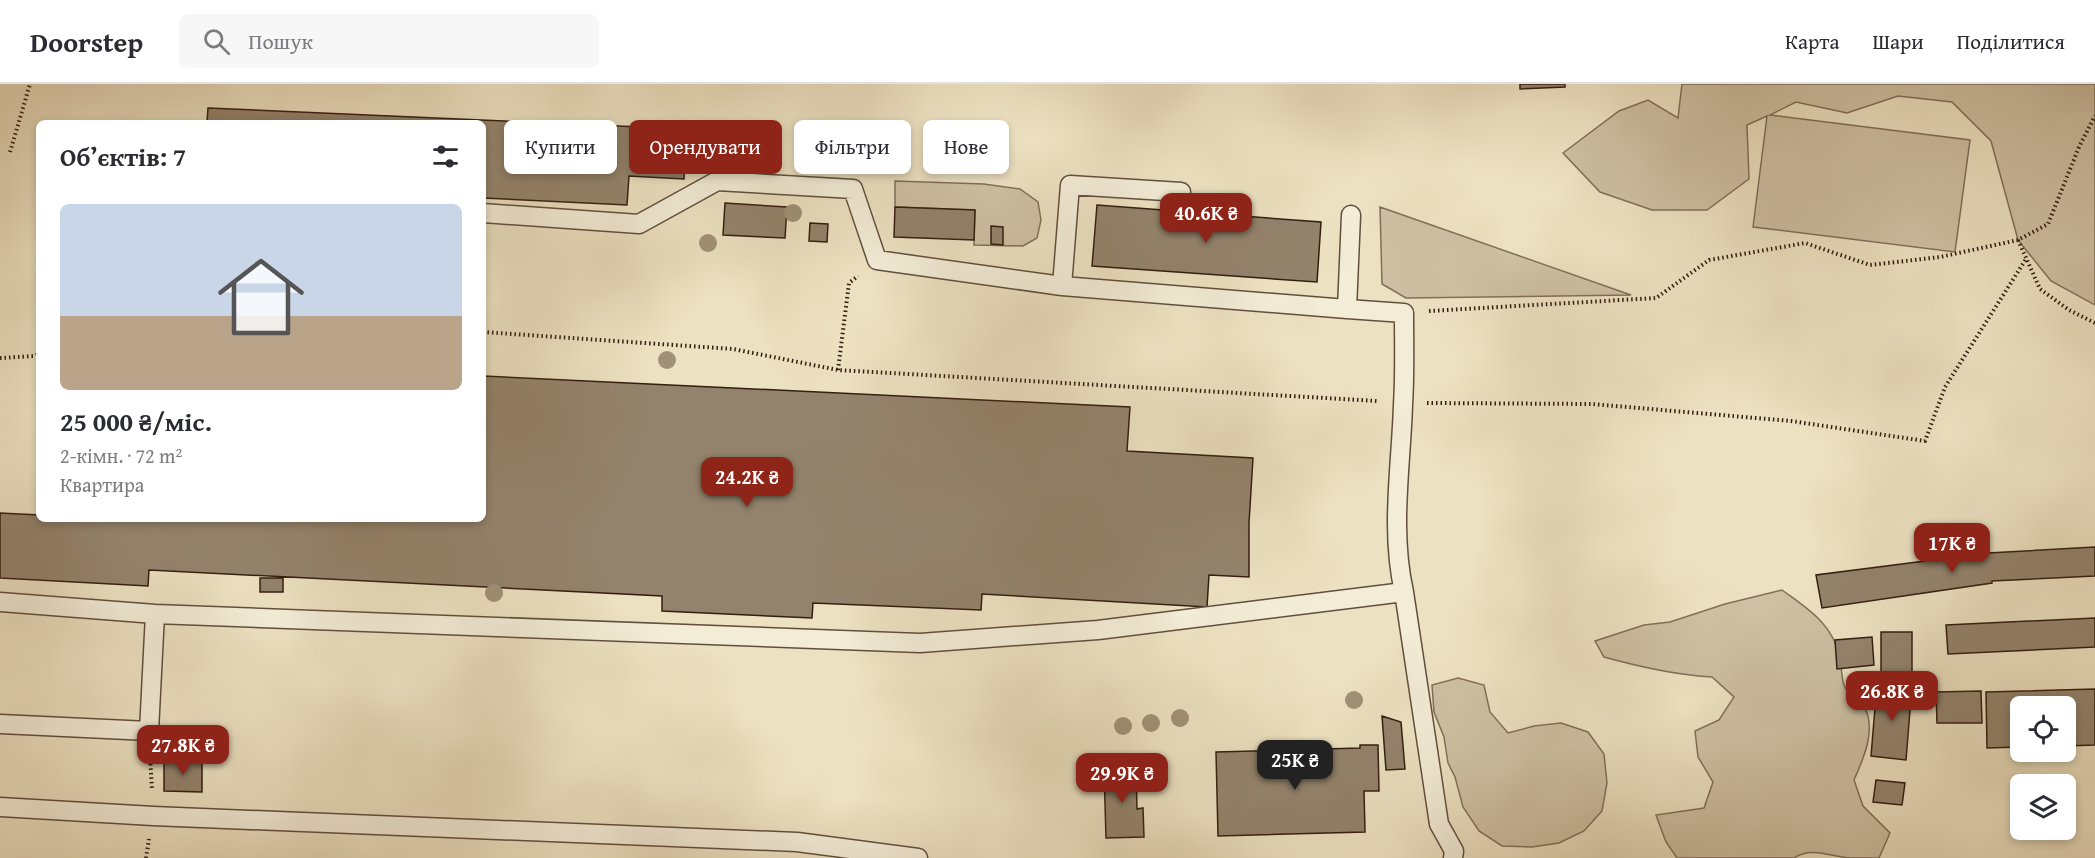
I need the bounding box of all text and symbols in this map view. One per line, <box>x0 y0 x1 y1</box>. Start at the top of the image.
search box <box>179 14 599 68</box>
text: Doorstep <box>30 21 143 62</box>
icon: search <box>200 25 233 58</box>
text: Пошук <box>248 25 313 57</box>
text: Карта <box>1785 26 1839 57</box>
text: Шари <box>1872 26 1924 57</box>
text: Поділитися <box>1957 26 2065 57</box>
chip: Купити <box>504 120 617 174</box>
chip: Орендувати <box>629 120 782 174</box>
chip: Фільтри <box>794 120 911 174</box>
chip: Нове <box>923 120 1009 174</box>
text: Об’єктів: 7 <box>60 137 186 176</box>
icon: filters <box>429 140 462 173</box>
pin: 40.6K ₴ <box>1151 193 1261 244</box>
text: 40.6K ₴ <box>1174 198 1238 227</box>
icon: home <box>207 243 315 351</box>
text: 25 000 ₴/міс. <box>60 402 212 441</box>
text: 2-кімн. · 72 m² <box>60 441 182 470</box>
pin: 24.2K ₴ <box>692 457 802 508</box>
text: 24.2K ₴ <box>715 462 779 491</box>
text: Квартира <box>60 470 144 499</box>
pin: 17K ₴ <box>1910 523 1994 574</box>
text: 17K ₴ <box>1928 528 1976 557</box>
pin: 26.8K ₴ <box>1837 671 1947 722</box>
text: 26.8K ₴ <box>1860 676 1924 705</box>
map controls <box>2010 696 2076 840</box>
button: locate <box>2010 696 2076 762</box>
pin: 27.8K ₴ <box>128 725 238 776</box>
text: 27.8K ₴ <box>151 730 215 759</box>
pin: 25K ₴ <box>1253 740 1337 791</box>
text: 25K ₴ <box>1271 745 1319 774</box>
pin: 29.9K ₴ <box>1067 753 1177 804</box>
text: 29.9K ₴ <box>1090 758 1154 787</box>
button: layers <box>2010 774 2076 840</box>

